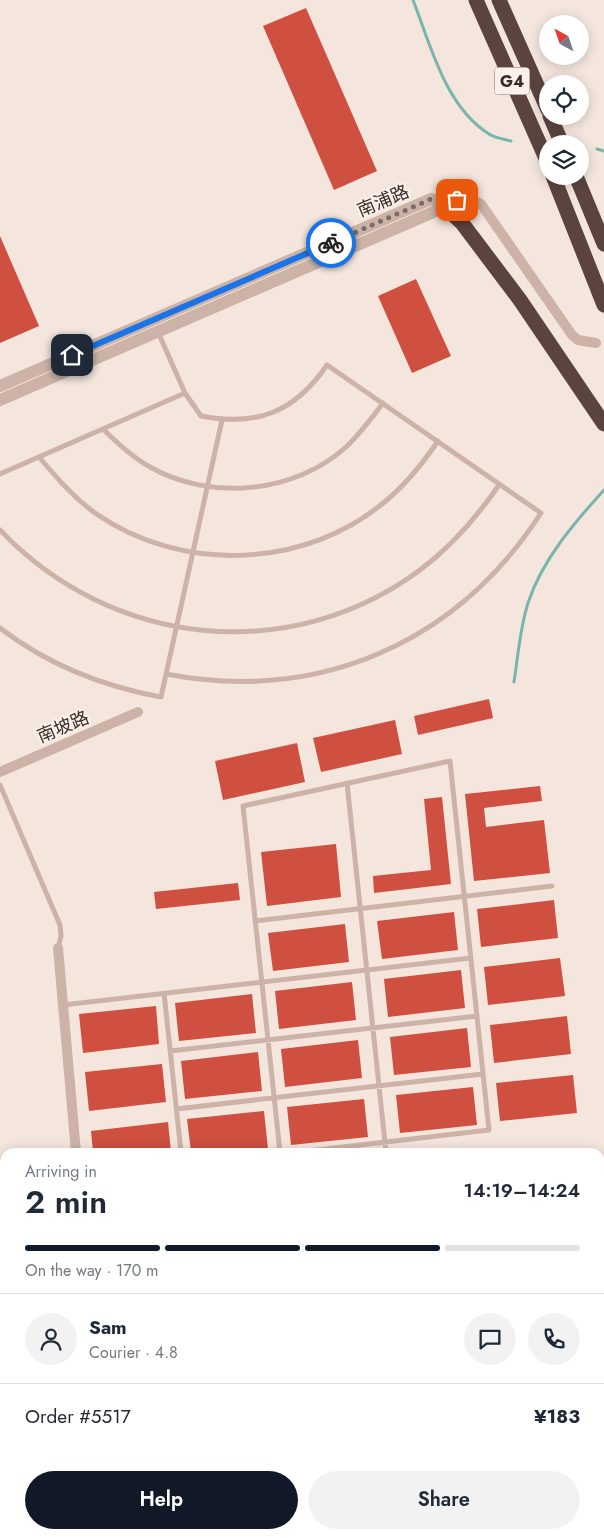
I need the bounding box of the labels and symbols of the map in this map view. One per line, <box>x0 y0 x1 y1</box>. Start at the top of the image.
north arrow <box>539 15 589 65</box>
road number: G4 <box>494 68 530 94</box>
street label: 南浦路 <box>353 178 413 224</box>
pin <box>436 179 478 221</box>
courier <box>306 218 356 268</box>
pin <box>51 334 93 376</box>
street label: 南坡路 <box>33 704 93 750</box>

